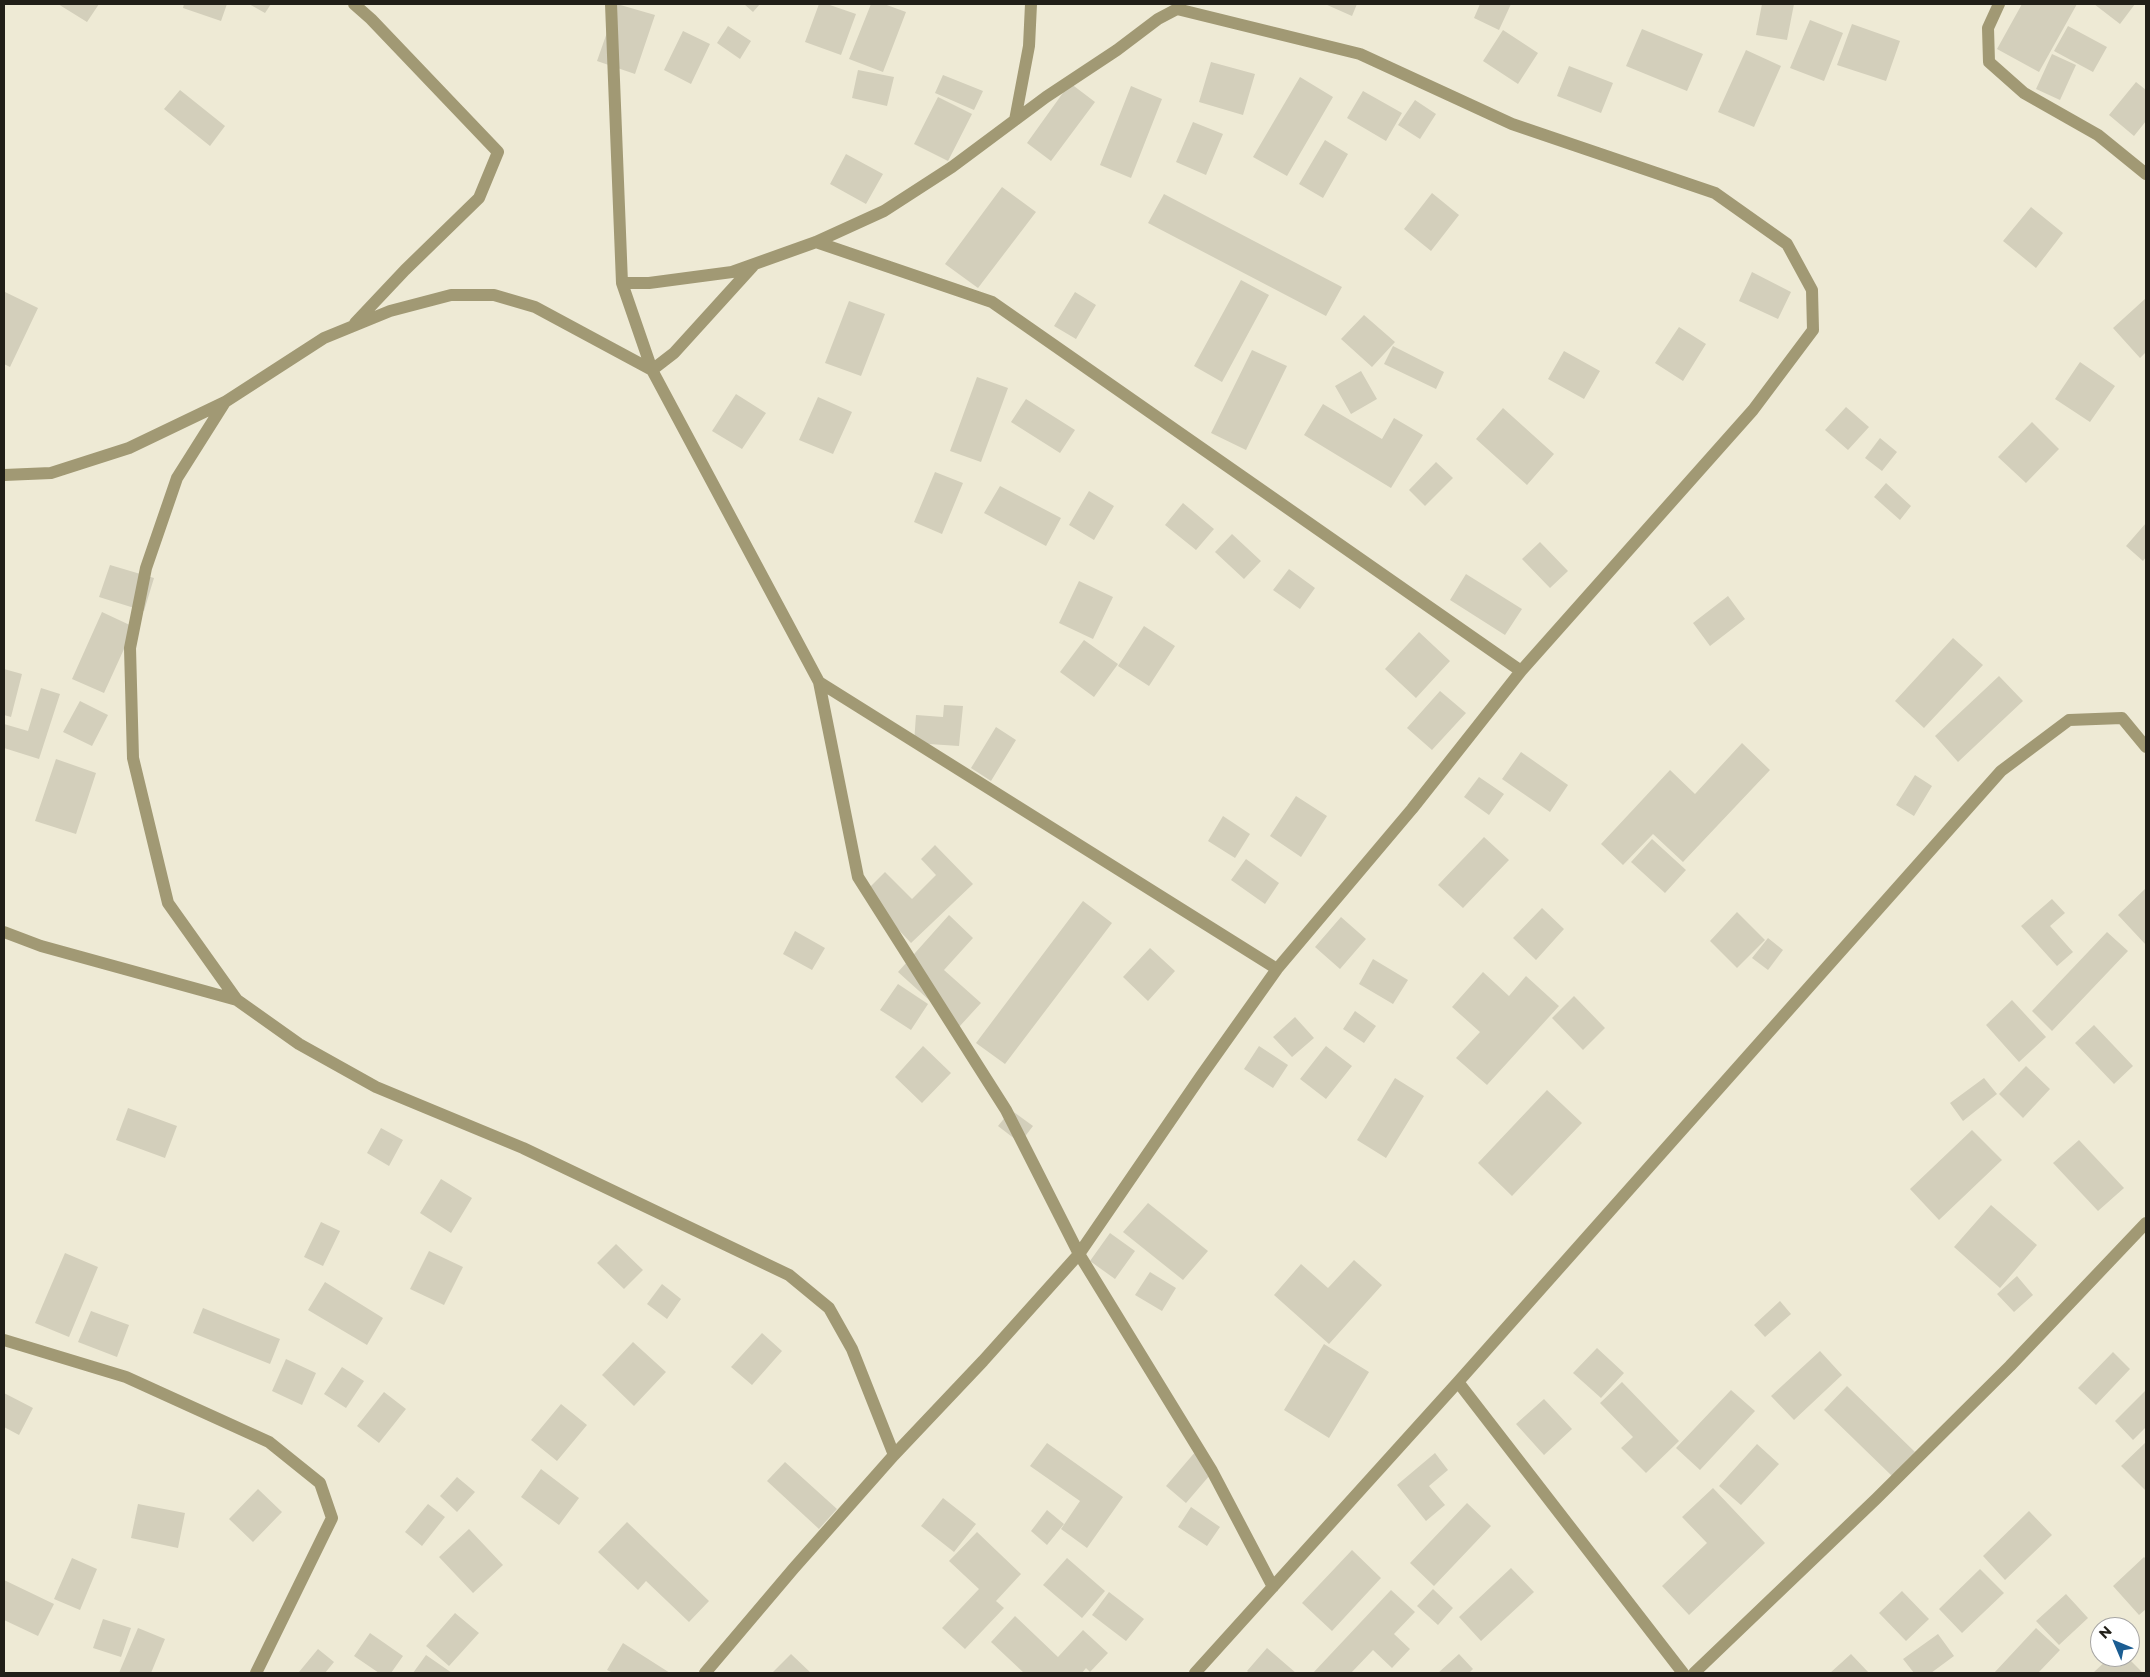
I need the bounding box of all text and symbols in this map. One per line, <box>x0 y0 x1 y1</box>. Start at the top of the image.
north arrow <box>2090 1617 2140 1667</box>
text: N <box>2095 1622 2115 1642</box>

